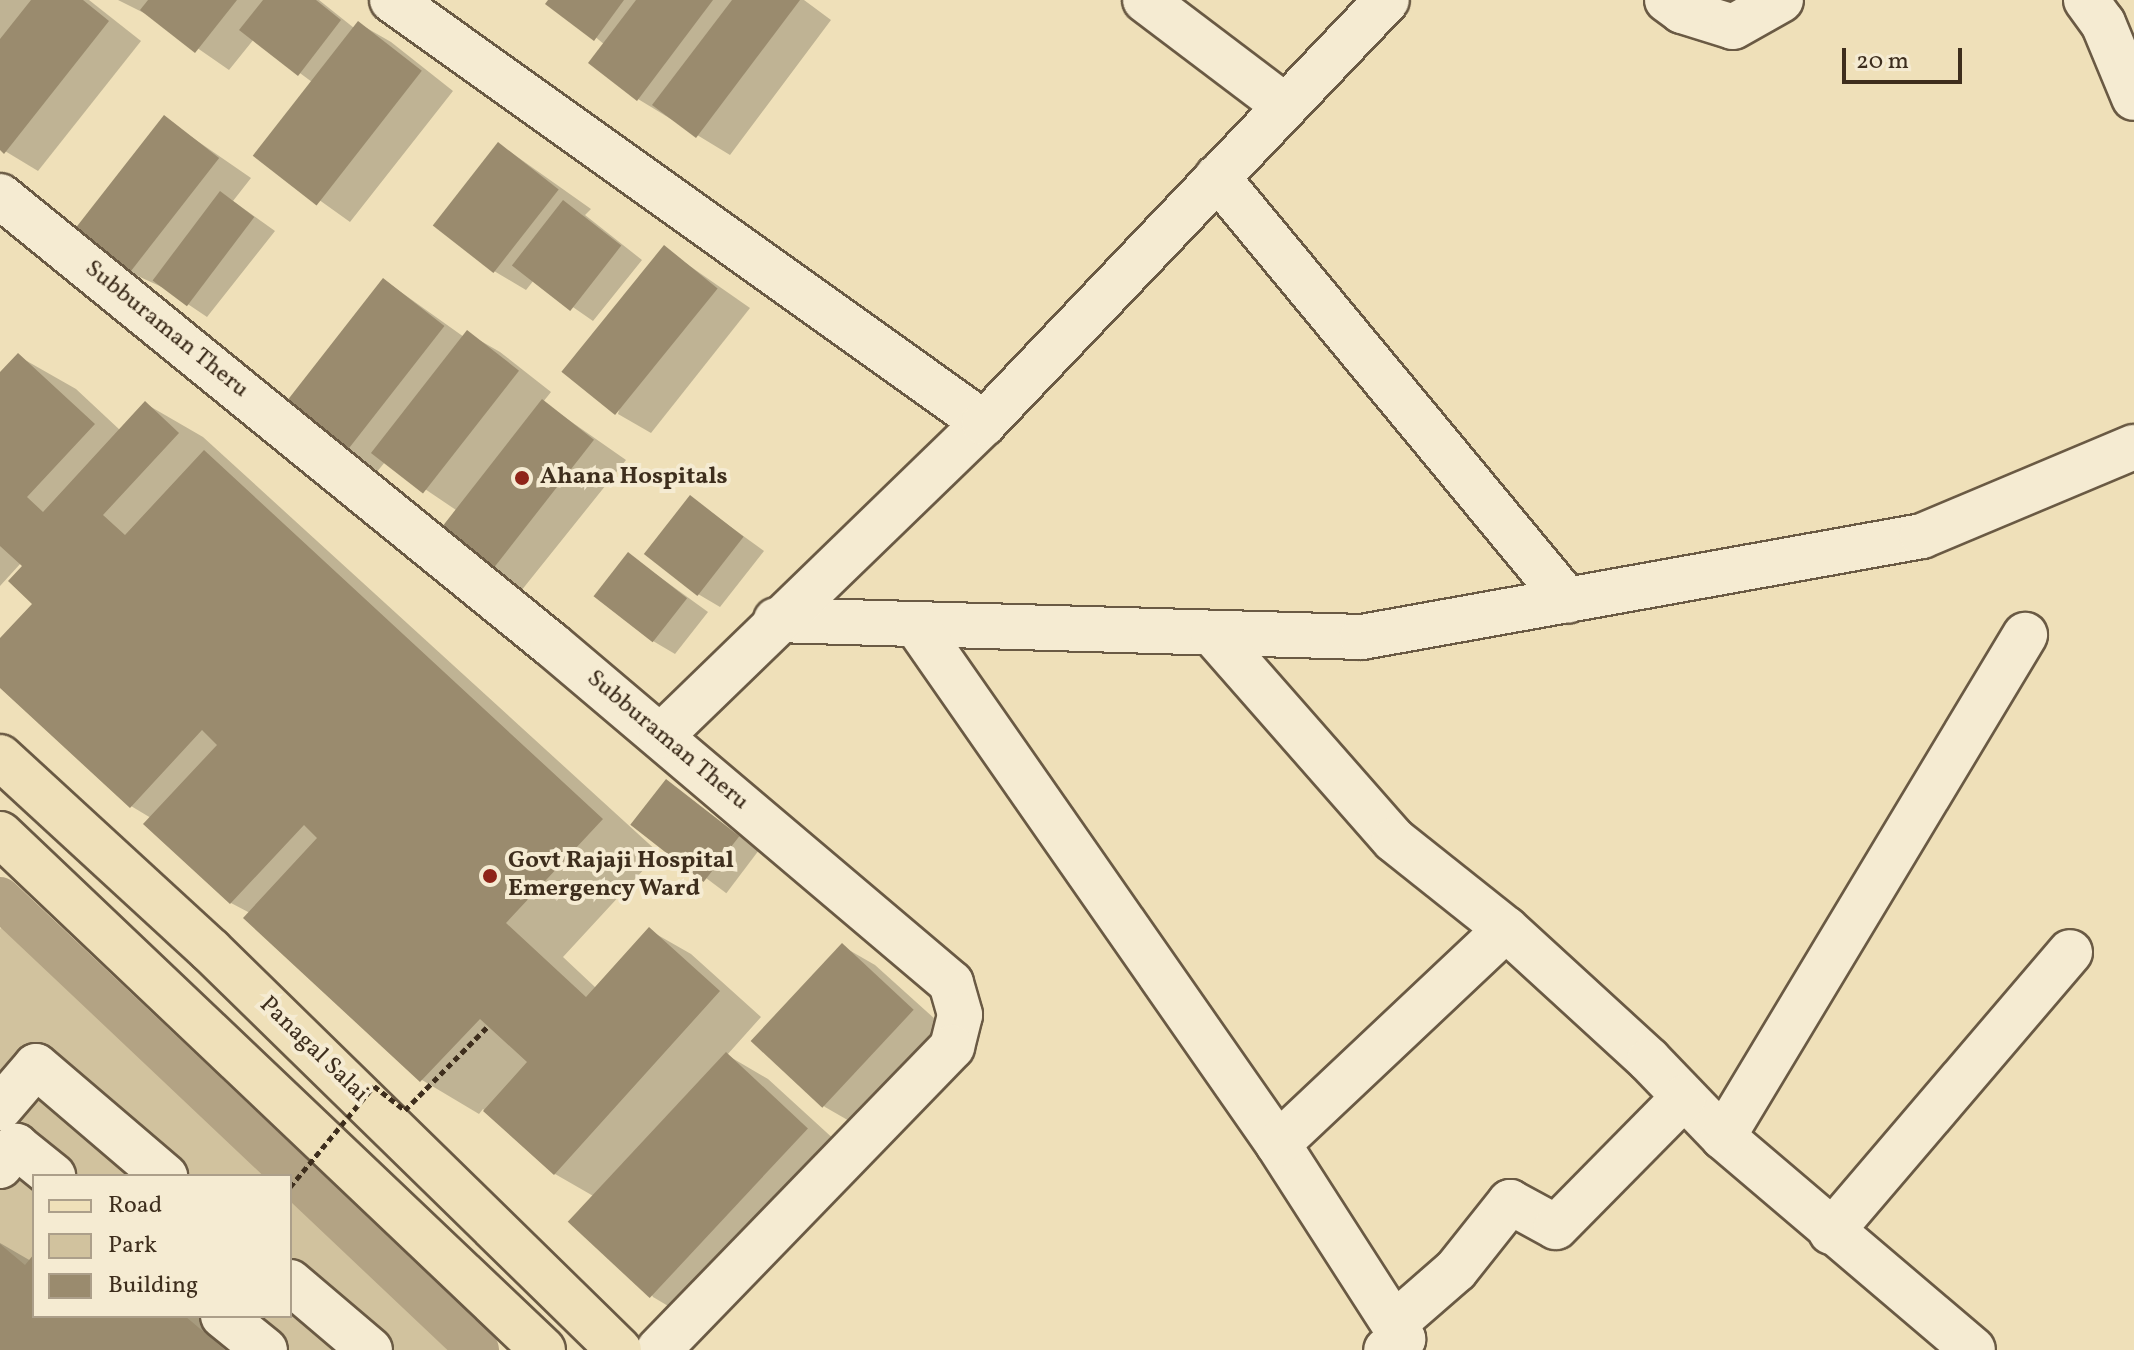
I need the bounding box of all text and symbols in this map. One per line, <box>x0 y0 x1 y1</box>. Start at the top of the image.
scale bar <box>1846 32 1966 82</box>
text: 20 m <box>1856 45 1909 79</box>
street label: Subburaman Theru <box>78 255 254 405</box>
place label: Ahana Hospitals <box>540 464 728 492</box>
marker: Ahana Hospitals <box>511 467 533 489</box>
street label: Subburaman Theru <box>580 665 754 817</box>
place label: Govt Rajaji Hospital Emergency Ward <box>508 848 734 904</box>
marker: Govt Rajaji Hospital Emergency Ward <box>479 865 501 887</box>
street label: Panagal Salai <box>253 991 373 1109</box>
legend <box>32 1174 292 1318</box>
text: Road <box>108 1189 162 1223</box>
text: Park <box>108 1229 157 1263</box>
text: Building <box>108 1269 198 1303</box>

